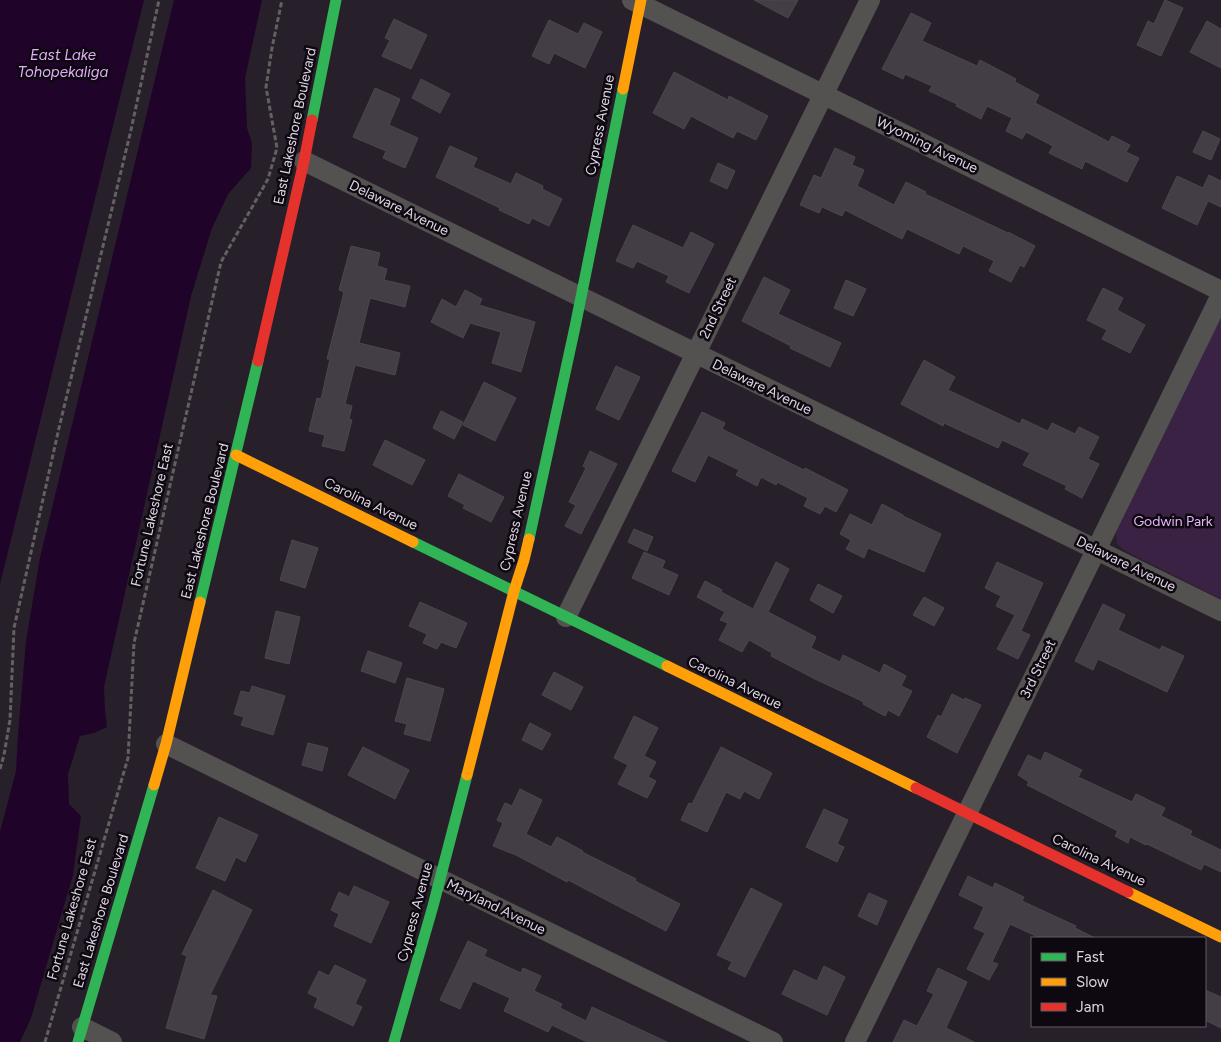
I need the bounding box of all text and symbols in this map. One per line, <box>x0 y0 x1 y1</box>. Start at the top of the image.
water label: East Lake Tohopekaliga <box>18 46 108 81</box>
street label: East Lakeshore Boulevard <box>270 46 320 206</box>
street label: Cypress Avenue <box>582 73 618 177</box>
street label: Wyoming Avenue <box>874 113 981 177</box>
street label: Delaware Avenue <box>347 177 452 240</box>
street label: 2nd Street <box>696 274 740 342</box>
street label: Delaware Avenue <box>710 356 815 419</box>
street label: East Lakeshore Boulevard <box>177 441 233 601</box>
street label: Fortune Lakeshore East <box>127 442 177 588</box>
street label: Cypress Avenue <box>496 469 536 573</box>
street label: Carolina Avenue <box>321 474 421 534</box>
park label: Godwin Park <box>1133 513 1213 530</box>
street label: Delaware Avenue <box>1074 533 1179 596</box>
street label: 3rd Street <box>1017 637 1059 701</box>
street label: Carolina Avenue <box>685 653 785 713</box>
street label: Carolina Avenue <box>1049 830 1149 890</box>
street label: East Lakeshore Boulevard <box>69 832 133 990</box>
street label: Fortune Lakeshore East <box>44 836 100 982</box>
street label: Cypress Avenue <box>394 860 436 963</box>
street label: Maryland Avenue <box>444 876 549 938</box>
legend <box>1031 937 1206 1027</box>
text: Fast <box>1076 948 1105 966</box>
text: Slow <box>1076 973 1109 991</box>
text: Jam <box>1076 998 1104 1016</box>

